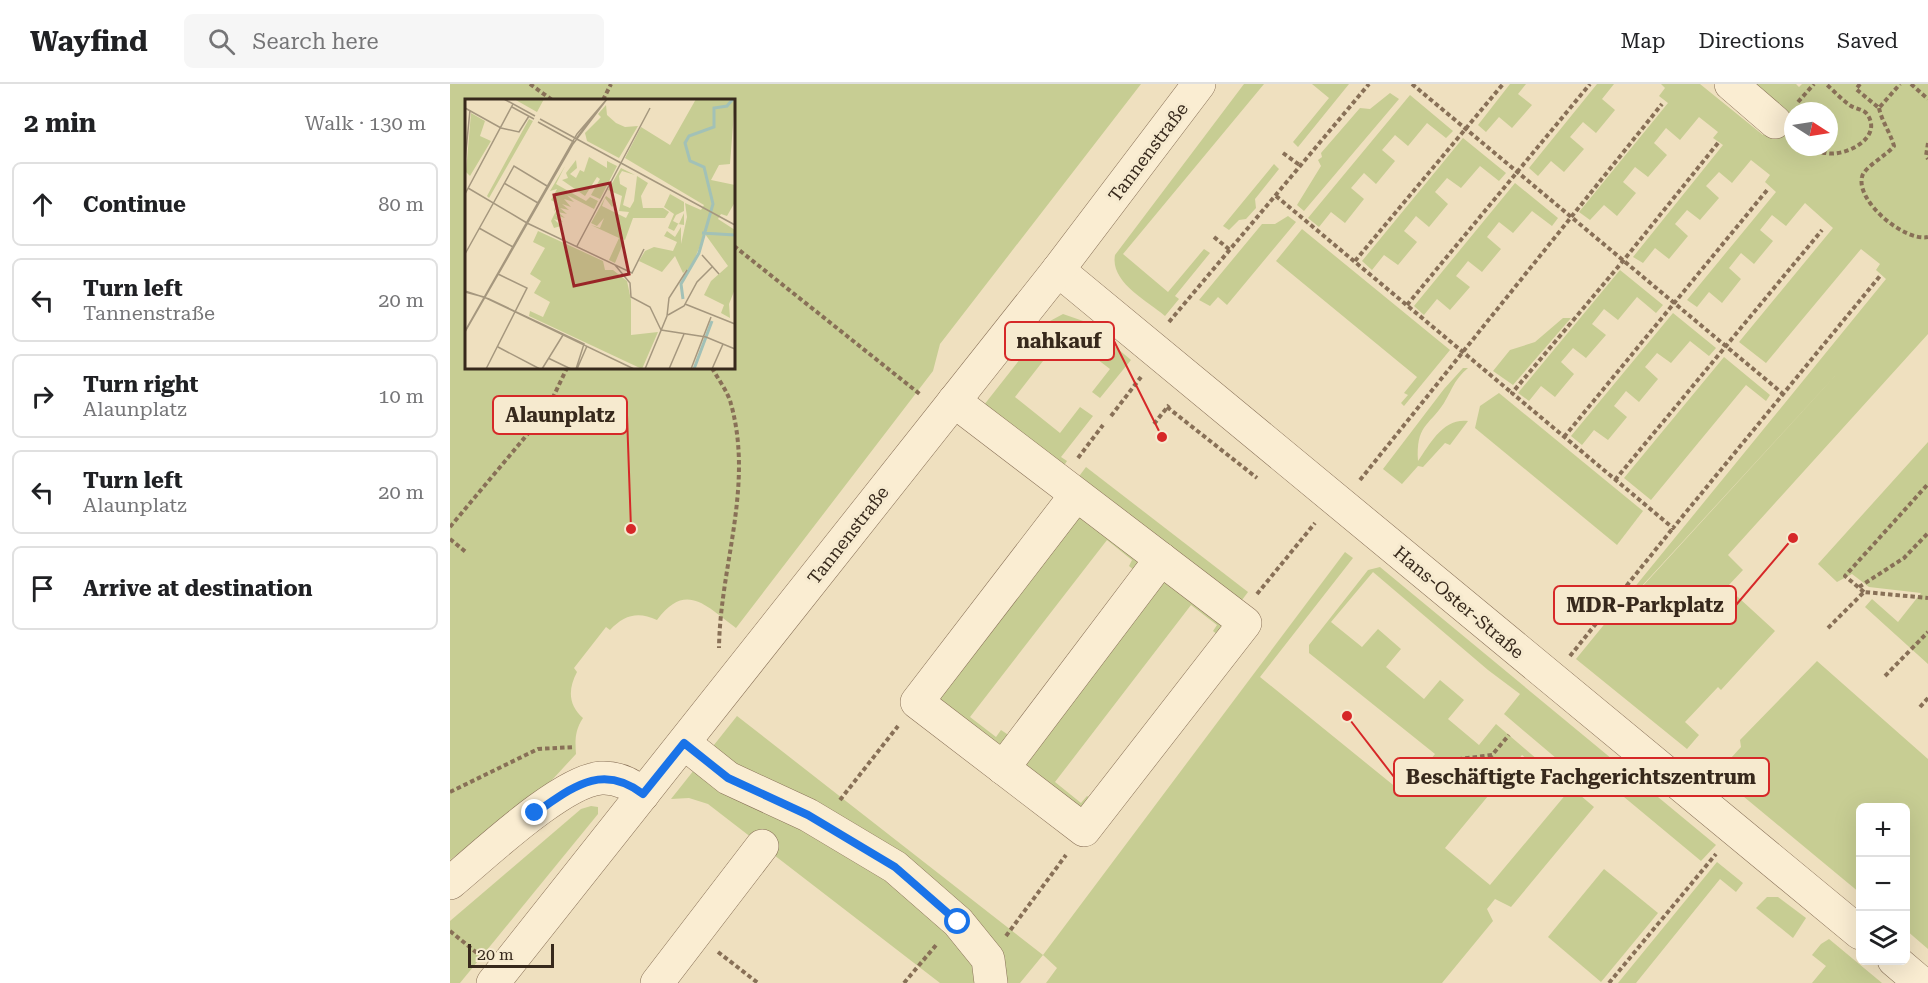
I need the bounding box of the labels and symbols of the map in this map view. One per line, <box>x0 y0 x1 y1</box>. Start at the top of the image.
street label: Tannenstraße <box>1104 98 1192 206</box>
inset map <box>465 99 735 369</box>
north arrow <box>1784 102 1838 156</box>
callout: nahkauf <box>1005 322 1114 360</box>
text: nahkauf <box>1016 329 1102 353</box>
callout: Alaunplatz <box>493 396 627 434</box>
text: Alaunplatz <box>505 403 615 427</box>
street label: Tannenstraße <box>803 482 893 588</box>
street label: Hans-Oster-Straße <box>1390 541 1528 663</box>
callout: MDR-Parkplatz <box>1554 586 1736 624</box>
text: MDR-Parkplatz <box>1566 593 1724 617</box>
callout: Beschäftigte Fachgerichtszentrum <box>1394 758 1769 796</box>
text: Beschäftigte Fachgerichtszentrum <box>1406 765 1756 789</box>
route end <box>521 799 547 825</box>
route start <box>944 908 970 934</box>
scale bar <box>468 941 554 968</box>

